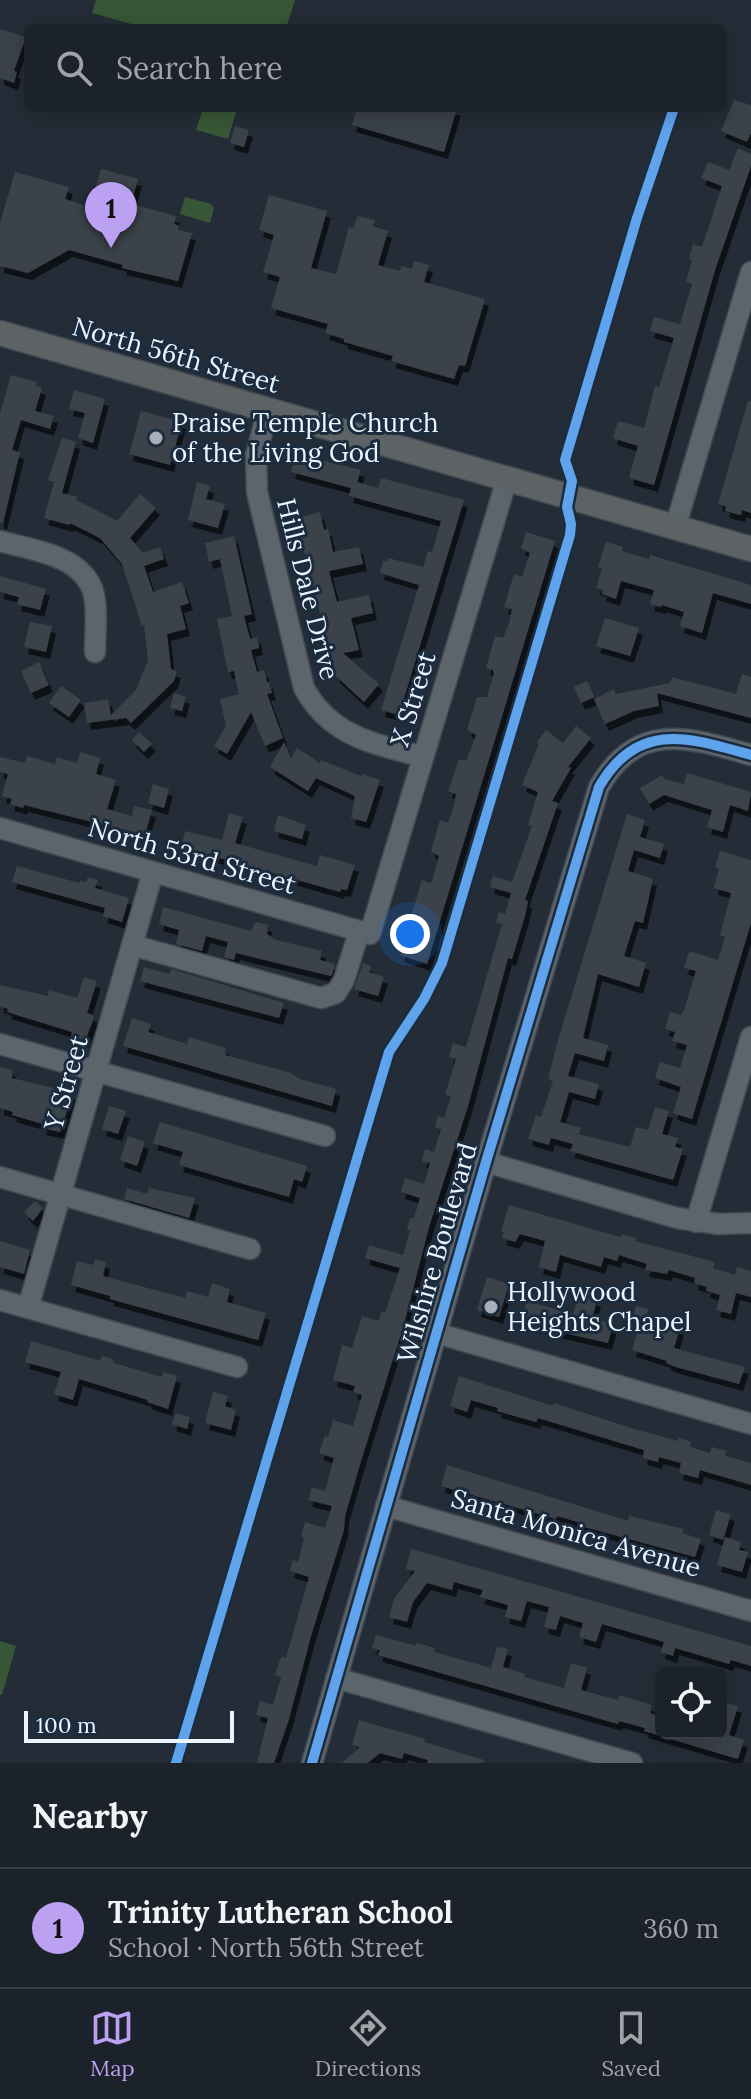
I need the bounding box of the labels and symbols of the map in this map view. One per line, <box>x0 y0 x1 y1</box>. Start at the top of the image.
pin: 1 <box>85 182 137 248</box>
street label: North 56th Street <box>69 309 284 400</box>
place label: Praise Temple Church of the Living God <box>172 406 439 469</box>
marker: Praise Temple Church of the Living God <box>147 429 165 447</box>
street label: Hills Dale Drive <box>270 495 347 683</box>
street label: X Street <box>382 647 443 750</box>
street label: North 53rd Street <box>84 810 300 901</box>
your location <box>390 914 430 954</box>
street label: Y Street <box>36 1032 95 1135</box>
street label: Wilshire Boulevard <box>389 1139 484 1367</box>
place label: Hollywood Heights Chapel <box>507 1275 691 1338</box>
marker: Hollywood Heights Chapel <box>482 1298 500 1316</box>
street label: Santa Monica Avenue <box>447 1481 705 1584</box>
scale bar <box>24 1707 234 1743</box>

